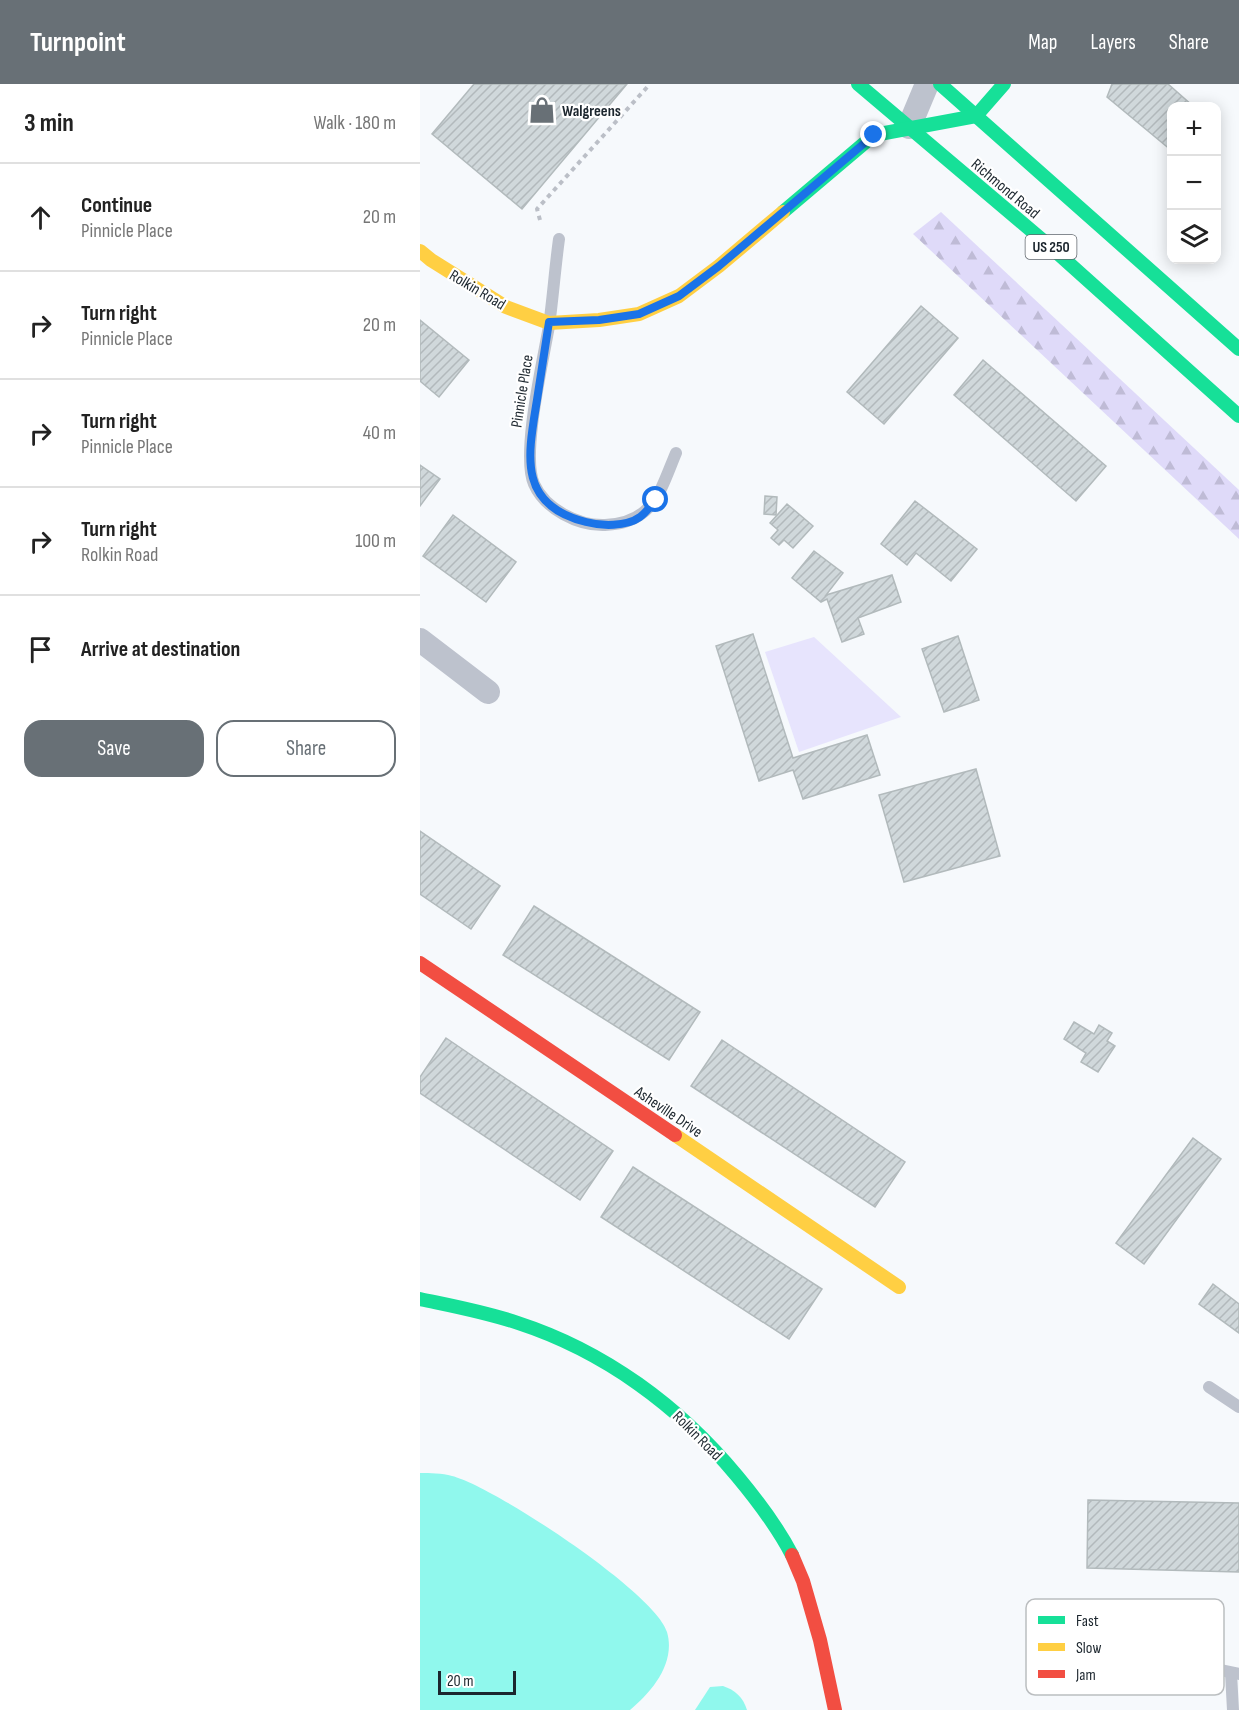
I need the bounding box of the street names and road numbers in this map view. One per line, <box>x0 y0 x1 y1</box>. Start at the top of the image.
street label: Richmond Road <box>967 155 1043 223</box>
road number: US 250 <box>1026 235 1076 259</box>
street label: Rolkin Road <box>446 266 509 314</box>
street label: Pinnicle Place <box>507 353 538 429</box>
street label: Asheville Drive <box>630 1082 706 1142</box>
street label: Rolkin Road <box>668 1407 726 1465</box>

